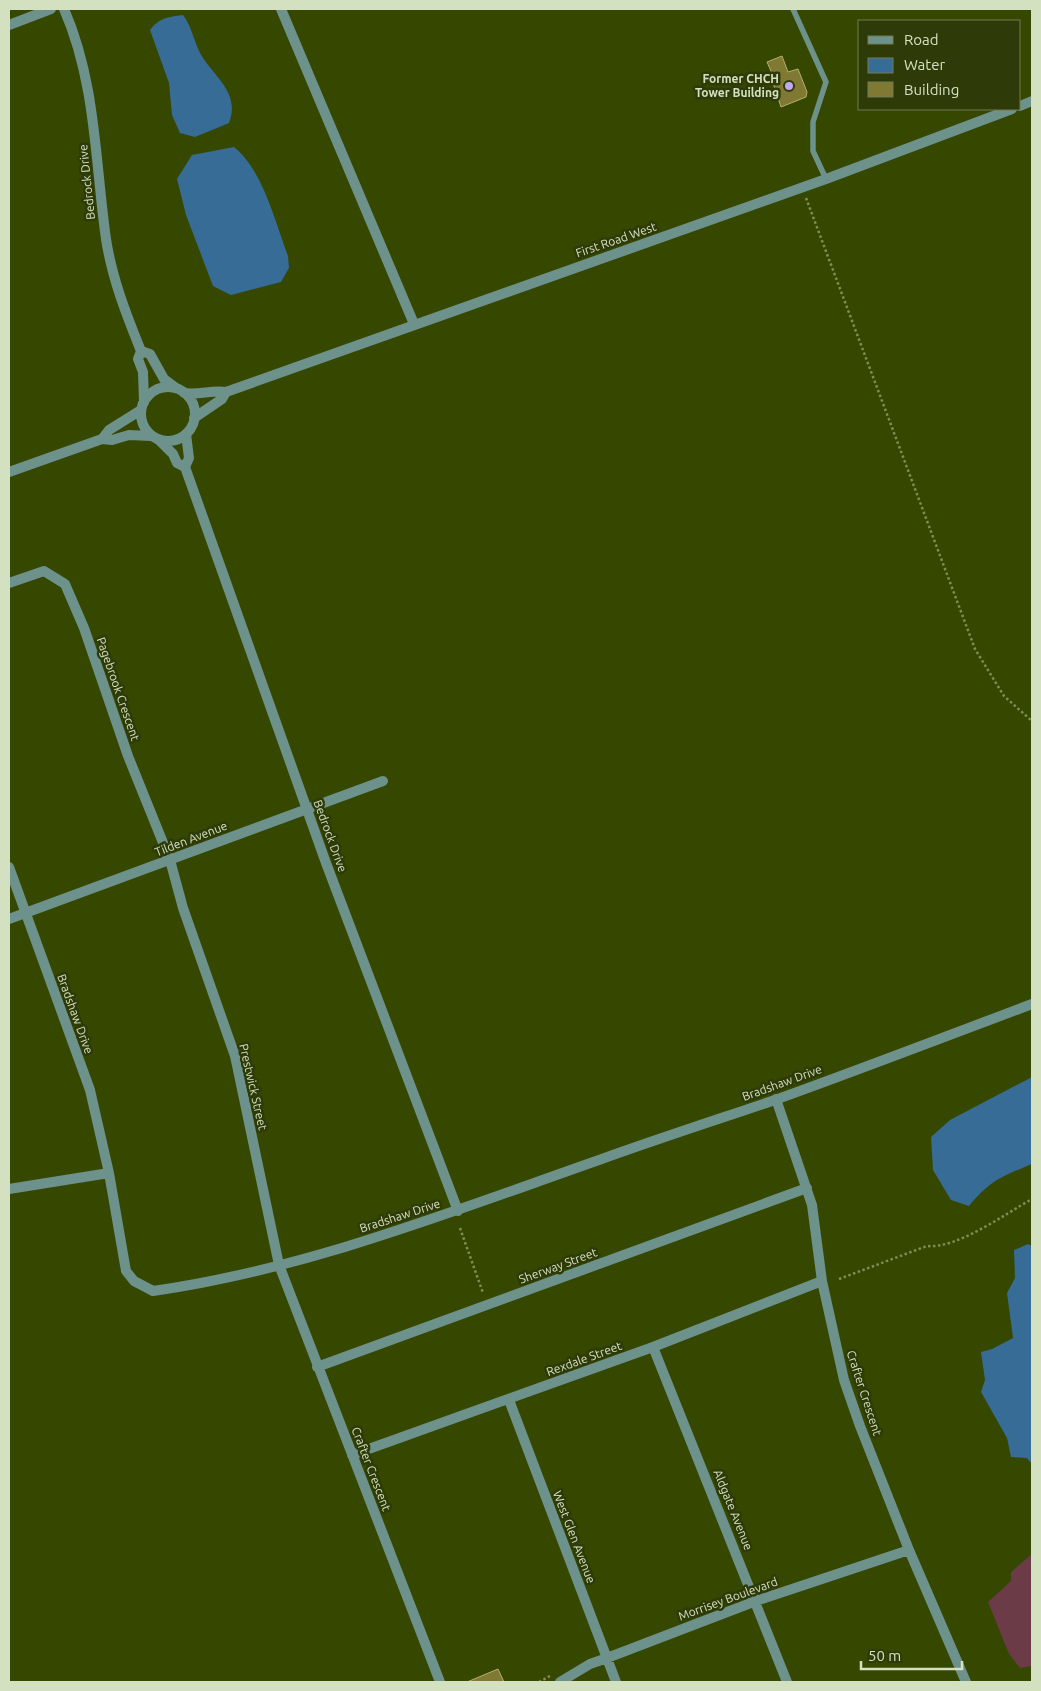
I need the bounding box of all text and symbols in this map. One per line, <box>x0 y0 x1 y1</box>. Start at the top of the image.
legend <box>858 20 1021 110</box>
text: Road <box>904 31 939 48</box>
text: Water <box>904 56 945 73</box>
place label: Former CHCH Tower Building <box>695 72 779 99</box>
marker: Former CHCH Tower Building <box>783 80 795 92</box>
text: Building <box>904 81 959 98</box>
street label: Bedrock Drive <box>76 144 97 220</box>
street label: First Road West <box>574 220 658 259</box>
street label: Pagebrook Crescent <box>95 635 142 743</box>
street label: Bedrock Drive <box>311 798 350 874</box>
street label: Tilden Avenue <box>153 819 229 858</box>
street label: Bradshaw Drive <box>55 972 96 1056</box>
street label: Prestwick Street <box>237 1042 270 1132</box>
street label: Bradshaw Drive <box>740 1062 824 1103</box>
street label: Bradshaw Drive <box>358 1196 442 1235</box>
street label: Sherway Street <box>517 1245 599 1286</box>
street label: Rexdale Street <box>544 1339 624 1378</box>
street label: Crafter Crescent <box>845 1349 884 1437</box>
street label: Crafter Crescent <box>350 1425 394 1513</box>
street label: Aldgate Avenue <box>711 1468 756 1552</box>
street label: West Glen Avenue <box>551 1489 598 1585</box>
street label: Morrisey Boulevard <box>676 1575 779 1623</box>
scale bar <box>861 1638 962 1670</box>
text: 50 m <box>868 1647 901 1664</box>

